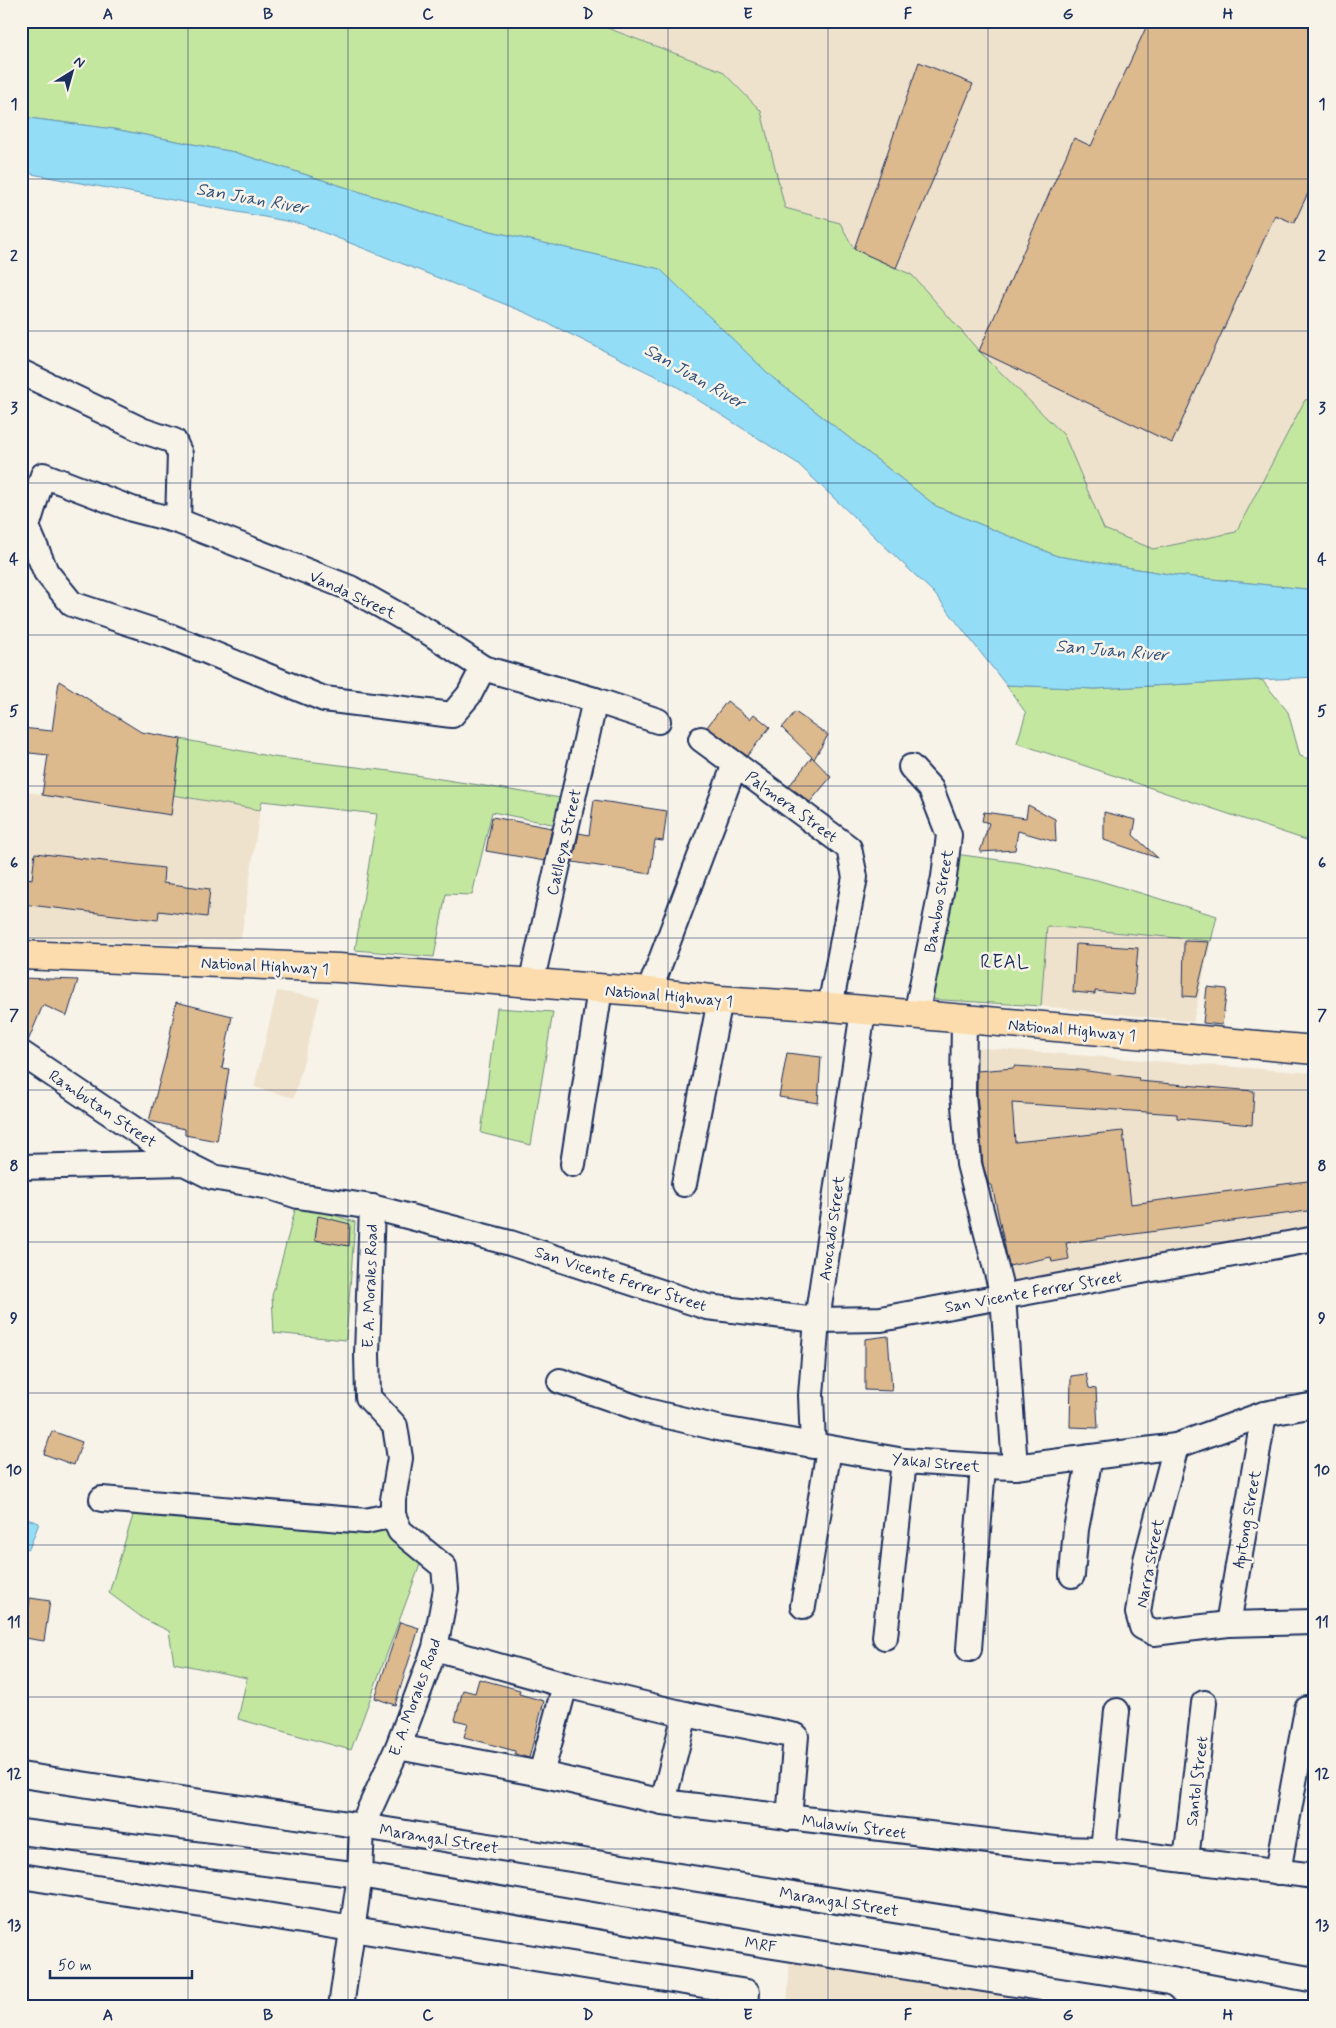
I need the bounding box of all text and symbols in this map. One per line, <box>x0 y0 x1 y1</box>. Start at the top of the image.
text: A <box>103 4 113 25</box>
text: B <box>263 4 273 25</box>
text: C <box>422 4 434 25</box>
text: D <box>582 4 594 25</box>
text: E <box>743 4 753 25</box>
text: F <box>904 4 913 25</box>
text: G <box>1063 4 1074 25</box>
text: H <box>1223 4 1234 25</box>
north arrow <box>48 48 98 98</box>
text: N <box>70 52 88 72</box>
text: 1 <box>10 94 18 115</box>
text: 1 <box>1318 94 1326 115</box>
water label: San Juan River <box>194 177 312 221</box>
text: 2 <box>10 246 18 267</box>
text: 2 <box>1318 246 1326 267</box>
water label: San Juan River <box>640 338 751 417</box>
text: 3 <box>10 398 18 419</box>
text: 3 <box>1318 398 1326 419</box>
text: 4 <box>9 549 19 570</box>
text: 4 <box>1317 549 1327 570</box>
street label: Vanda Street <box>306 566 400 625</box>
water label: San Juan River <box>1055 634 1172 668</box>
text: 5 <box>9 701 19 722</box>
text: 5 <box>1317 701 1327 722</box>
street label: Palmera Street <box>741 767 841 848</box>
street label: Catlleya Street <box>542 787 587 898</box>
street label: Bamboo Street <box>920 847 959 955</box>
text: 6 <box>10 853 18 874</box>
text: 6 <box>1318 853 1326 874</box>
district label: REAL <box>980 950 1030 975</box>
street label: National Highway 1 <box>200 953 329 980</box>
street label: National Highway 1 <box>604 980 734 1013</box>
text: 7 <box>9 1005 19 1026</box>
text: 7 <box>1317 1005 1327 1026</box>
street label: National Highway 1 <box>1007 1014 1137 1047</box>
street label: Rambutan Street <box>44 1065 160 1153</box>
text: 8 <box>9 1156 19 1177</box>
text: 8 <box>1317 1156 1327 1177</box>
street label: Avocado Street <box>815 1174 850 1282</box>
street label: E. A. Morales Road <box>358 1224 383 1348</box>
street label: San Vicente Ferrer Street <box>532 1242 709 1317</box>
street label: San Vicente Ferrer Street <box>943 1267 1123 1318</box>
text: 9 <box>10 1308 18 1329</box>
text: 9 <box>1318 1308 1326 1329</box>
street label: Yakal Street <box>891 1449 982 1478</box>
text: 10 <box>6 1460 22 1481</box>
text: 10 <box>1314 1460 1330 1481</box>
street label: Apitong Street <box>1229 1468 1268 1570</box>
street label: Narra Street <box>1132 1516 1170 1610</box>
text: 11 <box>7 1612 21 1633</box>
text: 11 <box>1315 1612 1329 1633</box>
street label: E. A. Morales Road <box>384 1636 446 1759</box>
street label: Santol Street <box>1182 1735 1213 1827</box>
text: 12 <box>6 1764 22 1785</box>
text: 12 <box>1314 1764 1330 1785</box>
street label: Mulawin Street <box>800 1811 907 1844</box>
street label: Marangal Street <box>378 1820 500 1859</box>
street label: Marangal Street <box>778 1883 900 1922</box>
text: 13 <box>7 1915 21 1936</box>
text: 13 <box>1315 1915 1329 1936</box>
street label: MRF <box>743 1933 778 1958</box>
scale bar <box>50 1948 192 1980</box>
text: 50 m <box>58 1956 92 1976</box>
text: A <box>103 2005 113 2026</box>
text: B <box>263 2005 273 2026</box>
text: C <box>422 2005 434 2026</box>
text: D <box>582 2005 594 2026</box>
text: E <box>743 2005 753 2026</box>
text: F <box>904 2005 913 2026</box>
text: G <box>1063 2005 1074 2026</box>
text: H <box>1223 2005 1234 2026</box>

